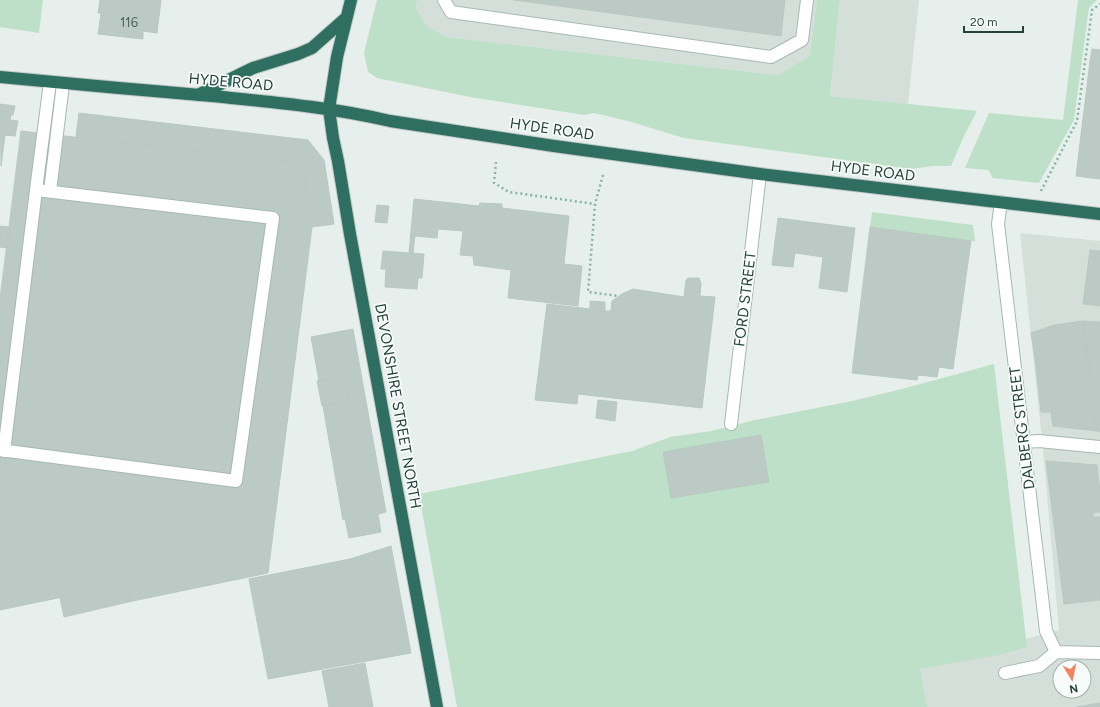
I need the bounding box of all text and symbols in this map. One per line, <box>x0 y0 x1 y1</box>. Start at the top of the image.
scale bar <box>964 8 1023 34</box>
house number: 116 <box>120 15 138 30</box>
text: 20 m <box>970 15 998 29</box>
street label: HYDE ROAD <box>188 69 274 95</box>
street label: HYDE ROAD <box>509 114 595 144</box>
street label: HYDE ROAD <box>830 157 916 185</box>
street label: FORD STREET <box>730 249 760 348</box>
street label: DEVONSHIRE STREET NORTH <box>371 302 425 510</box>
street label: DALBERG STREET <box>1005 365 1038 491</box>
north arrow <box>1052 659 1092 699</box>
text: N <box>1068 681 1079 695</box>

